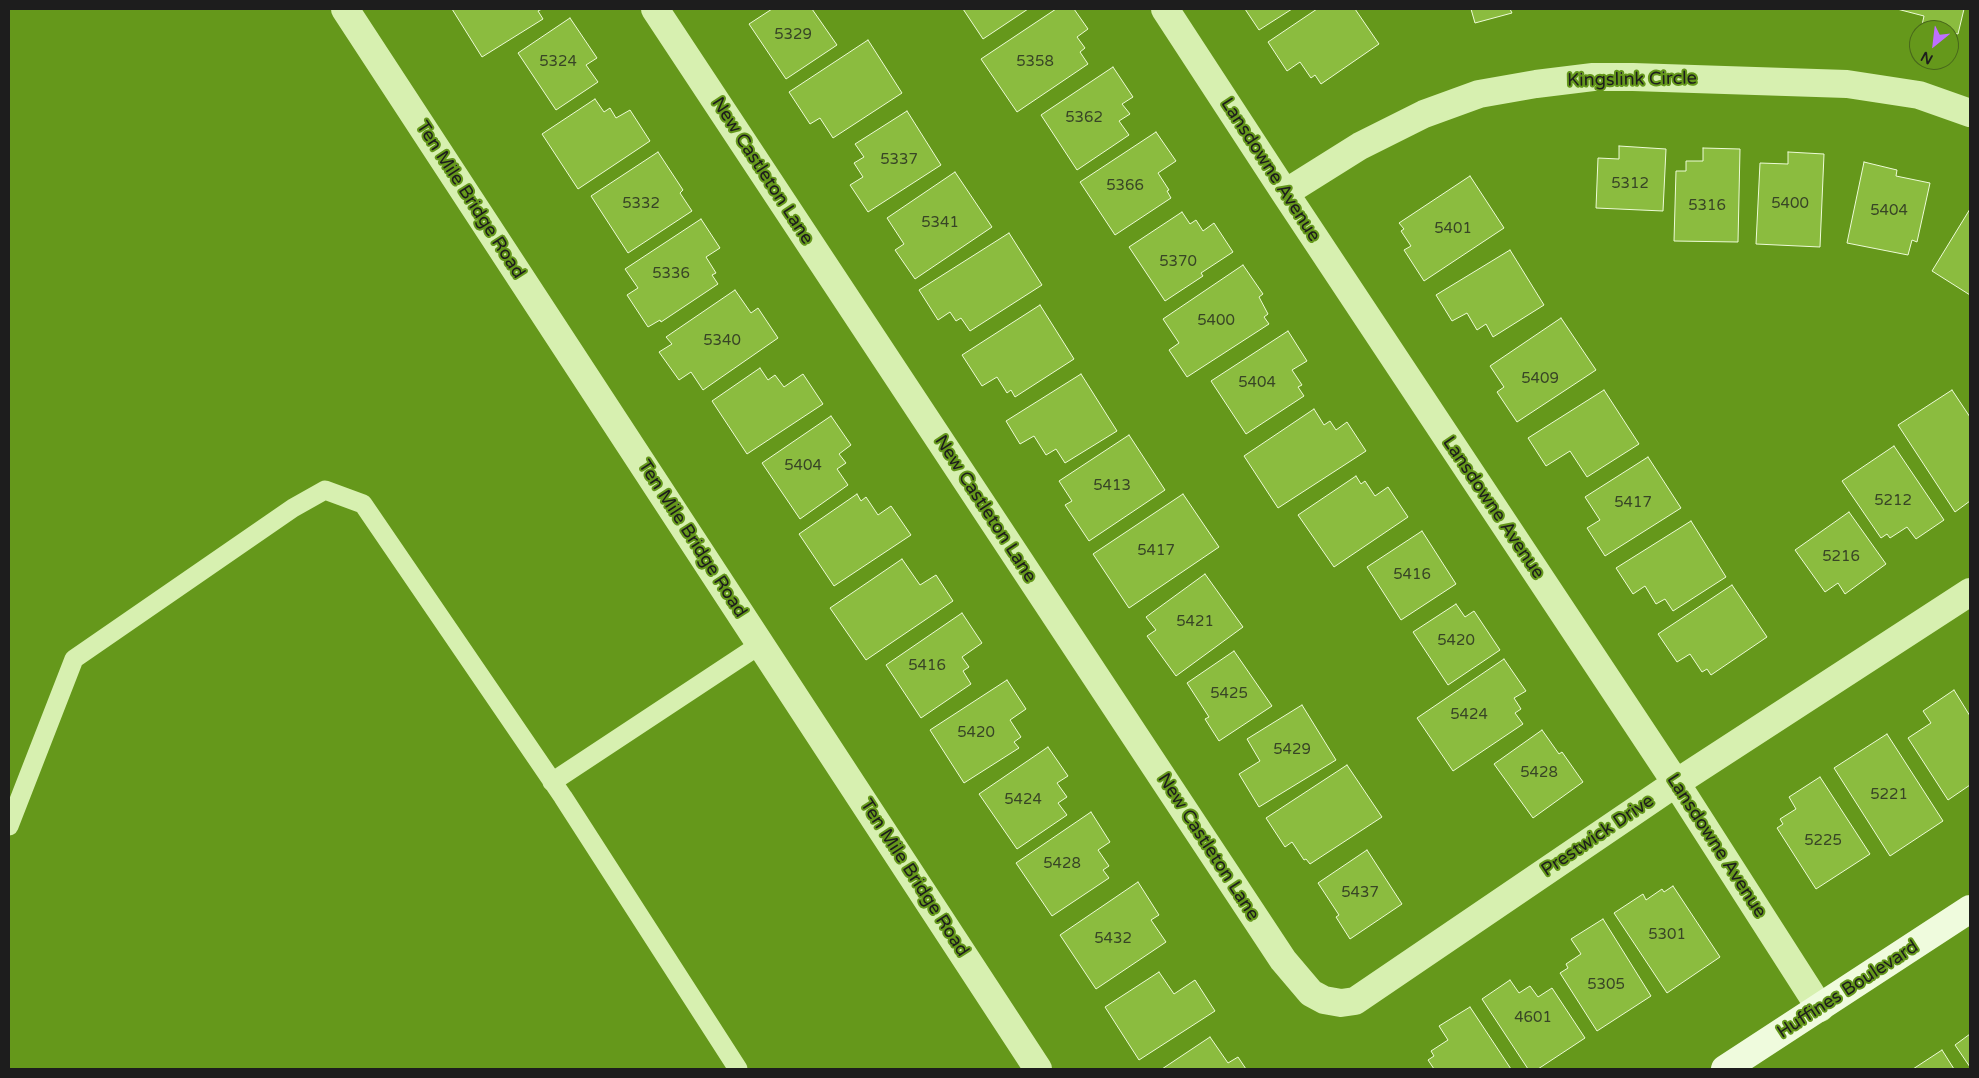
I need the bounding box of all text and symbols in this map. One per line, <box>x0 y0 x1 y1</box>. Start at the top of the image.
north arrow <box>1909 20 1959 70</box>
house number: 5329 <box>774 26 812 44</box>
text: N <box>1918 48 1936 68</box>
house number: 5324 <box>539 53 577 71</box>
house number: 5358 <box>1016 53 1054 71</box>
street label: Kingslink Circle <box>1567 68 1697 92</box>
street label: New Castleton Lane <box>706 93 818 249</box>
street label: Lansdowne Avenue <box>1216 94 1324 246</box>
house number: 5362 <box>1065 109 1103 127</box>
street label: Ten Mile Bridge Road <box>411 117 529 283</box>
house number: 5337 <box>880 151 918 169</box>
house number: 5312 <box>1611 175 1649 193</box>
house number: 5366 <box>1106 177 1144 195</box>
house number: 5332 <box>622 195 660 213</box>
house number: 5400 <box>1771 195 1809 213</box>
house number: 5316 <box>1688 197 1726 215</box>
house number: 5404 <box>1870 202 1908 220</box>
house number: 5341 <box>921 214 959 232</box>
house number: 5401 <box>1434 220 1472 238</box>
house number: 5370 <box>1159 253 1197 271</box>
house number: 5336 <box>652 265 690 283</box>
house number: 5400 <box>1197 312 1235 330</box>
house number: 5340 <box>703 332 741 350</box>
house number: 5409 <box>1521 370 1559 388</box>
house number: 5404 <box>1238 374 1276 392</box>
street label: New Castleton Lane <box>929 431 1041 587</box>
street label: Lansdowne Avenue <box>1437 433 1549 583</box>
street label: Ten Mile Bridge Road <box>633 456 751 622</box>
house number: 5404 <box>784 457 822 475</box>
house number: 5413 <box>1093 477 1131 495</box>
house number: 5212 <box>1874 492 1912 510</box>
house number: 5417 <box>1614 494 1652 512</box>
house number: 5417 <box>1137 542 1175 560</box>
house number: 5216 <box>1822 548 1860 566</box>
house number: 5416 <box>1393 566 1431 584</box>
house number: 5421 <box>1176 613 1214 631</box>
house number: 5420 <box>1437 632 1475 650</box>
house number: 5416 <box>908 657 946 675</box>
house number: 5425 <box>1210 685 1248 703</box>
house number: 5424 <box>1450 706 1488 724</box>
house number: 5420 <box>957 724 995 742</box>
house number: 5429 <box>1273 741 1311 759</box>
house number: 5428 <box>1520 764 1558 782</box>
street label: New Castleton Lane <box>1152 769 1264 925</box>
street label: Lansdowne Avenue <box>1662 770 1770 922</box>
house number: 5221 <box>1870 786 1908 804</box>
street label: Prestwick Drive <box>1538 790 1658 882</box>
house number: 5424 <box>1004 791 1042 809</box>
street label: Ten Mile Bridge Road <box>855 795 973 961</box>
house number: 5225 <box>1804 832 1842 850</box>
house number: 5428 <box>1043 855 1081 873</box>
house number: 5437 <box>1341 884 1379 902</box>
house number: 5301 <box>1648 926 1686 944</box>
house number: 5432 <box>1094 930 1132 948</box>
street label: Huffines Boulevard <box>1773 936 1923 1044</box>
house number: 5305 <box>1587 976 1625 994</box>
house number: 4601 <box>1514 1009 1552 1027</box>

